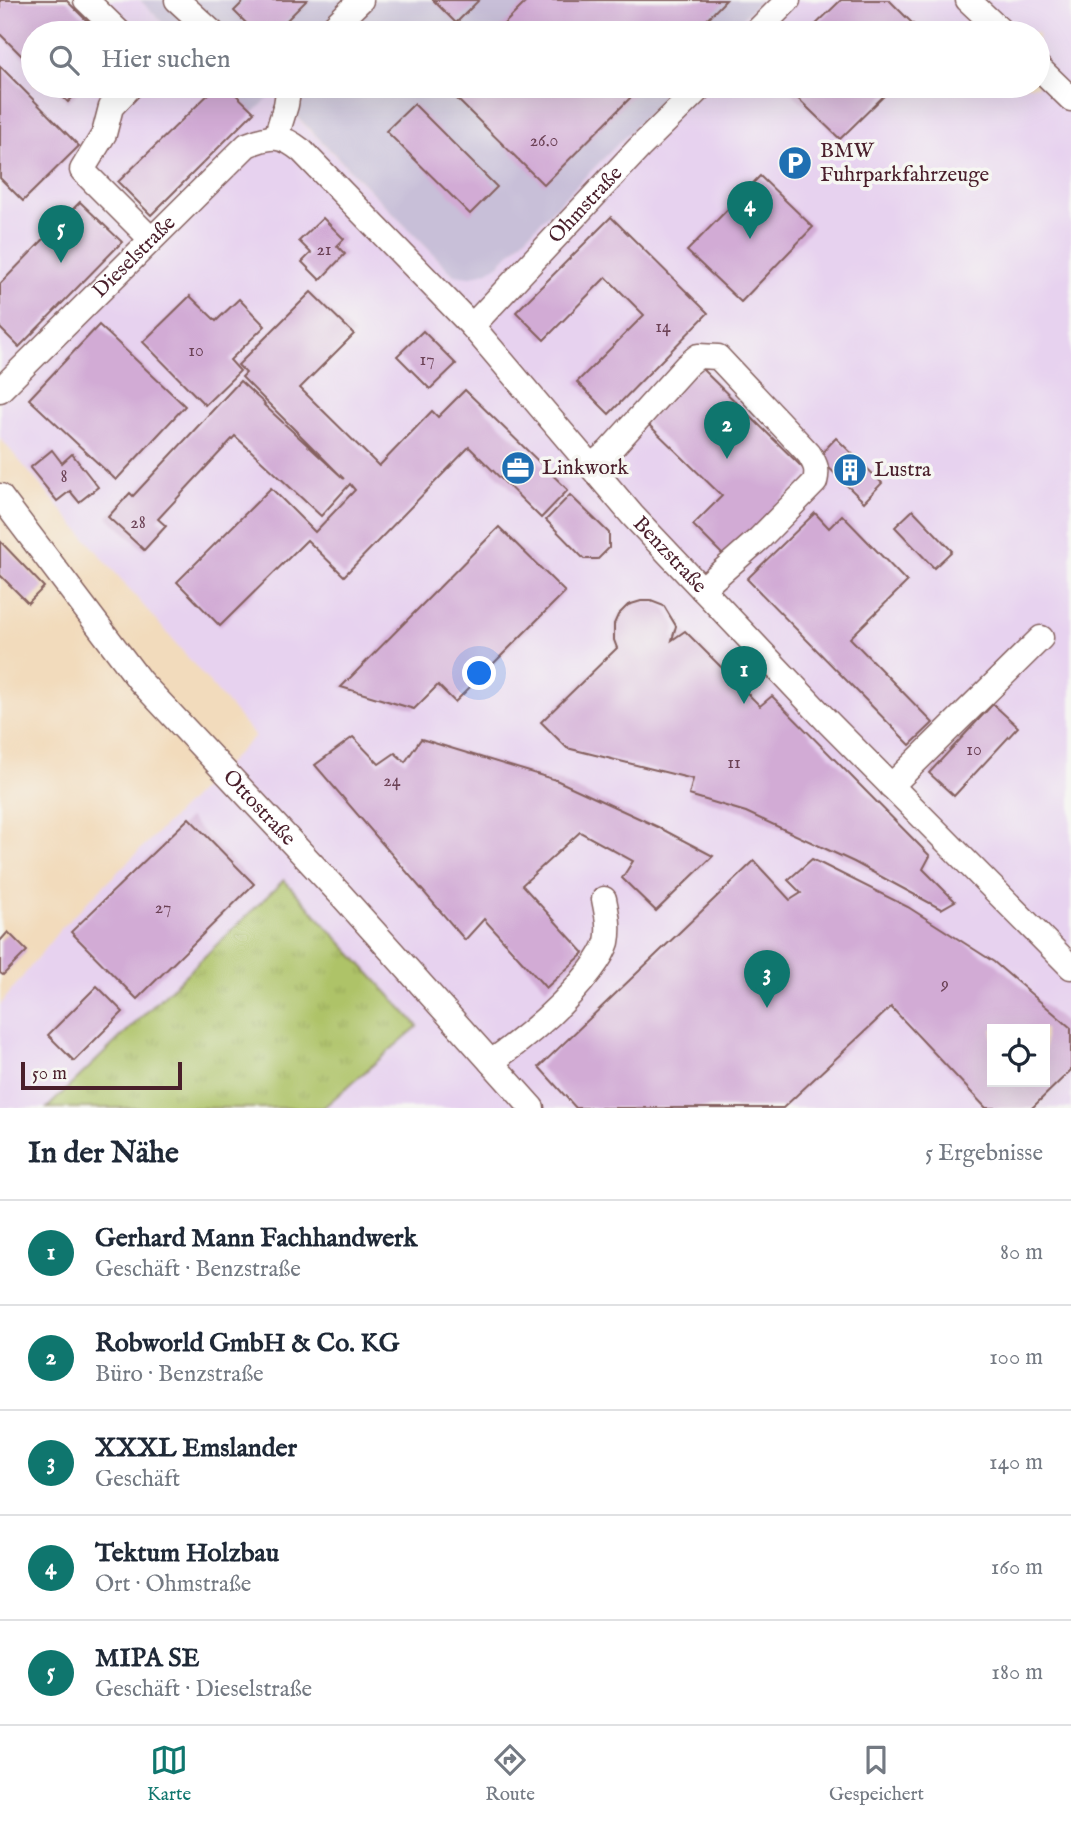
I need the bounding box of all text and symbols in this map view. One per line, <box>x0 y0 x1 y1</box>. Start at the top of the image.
search box <box>21 21 1050 98</box>
icon: search <box>45 41 83 79</box>
text: Hier suchen <box>101 43 231 76</box>
house number: 26.0 <box>530 130 558 153</box>
place label: BMW Fuhrparkfahrzeuge <box>820 138 990 189</box>
parking icon: BMW Fuhrparkfahrzeuge <box>776 144 814 182</box>
street label: Ohmstraße <box>543 160 629 249</box>
pin: 4 <box>727 181 773 239</box>
pin: 5 <box>38 205 84 263</box>
street label: Dieselstraße <box>87 209 182 304</box>
house number: 21 <box>316 239 332 262</box>
house number: 14 <box>655 316 671 339</box>
house number: 10 <box>188 340 204 363</box>
house number: 17 <box>419 349 435 372</box>
pin: 2 <box>704 401 750 459</box>
office icon: Linkwork <box>499 449 537 487</box>
building icon: Lustra <box>831 451 869 489</box>
place label: Linkwork <box>542 455 629 482</box>
place label: Lustra <box>874 457 932 484</box>
house number: 8 <box>60 466 68 489</box>
street label: Benzstraße <box>627 511 713 599</box>
house number: 28 <box>130 512 146 535</box>
pin: 1 <box>721 646 767 704</box>
your location <box>462 656 496 690</box>
house number: 10 <box>966 739 982 762</box>
house number: 11 <box>727 752 741 775</box>
street label: Ottostraße <box>217 764 302 852</box>
house number: 24 <box>383 770 401 793</box>
house number: 27 <box>155 897 171 920</box>
pin: 3 <box>744 950 790 1008</box>
house number: 9 <box>940 973 949 996</box>
map controls <box>987 1024 1050 1087</box>
button: locate <box>987 1024 1050 1087</box>
scale bar <box>21 1059 182 1091</box>
text: 50 m <box>32 1062 67 1086</box>
text: In der Nähe <box>28 1135 179 1173</box>
text: 5 Ergebnisse <box>925 1139 1043 1168</box>
text: Gerhard Mann Fachhandwerk <box>95 1222 417 1255</box>
text: 1 <box>47 1238 55 1267</box>
text: 80 m <box>1000 1238 1043 1267</box>
text: Geschäft · Benzstraße <box>95 1255 301 1284</box>
text: Robworld GmbH & Co. KG <box>95 1327 399 1360</box>
text: 2 <box>46 1343 56 1372</box>
text: 100 m <box>989 1343 1043 1372</box>
text: Büro · Benzstraße <box>95 1360 264 1389</box>
text: XXXL Emslander <box>95 1432 297 1465</box>
text: 3 <box>47 1448 55 1477</box>
text: 140 m <box>989 1448 1043 1477</box>
text: Geschäft <box>95 1465 180 1494</box>
text: Tektum Holzbau <box>95 1537 279 1570</box>
text: 4 <box>45 1553 57 1582</box>
text: 160 m <box>991 1553 1043 1582</box>
text: Ort · Ohmstraße <box>95 1570 251 1599</box>
text: MIPA SE <box>95 1642 200 1675</box>
text: 5 <box>47 1658 55 1687</box>
text: 180 m <box>991 1658 1043 1687</box>
text: Geschäft · Dieselstraße <box>95 1675 312 1704</box>
tab: Karte <box>147 1741 191 1807</box>
tab: Route <box>485 1741 535 1807</box>
tab: Gespeichert <box>829 1741 924 1807</box>

